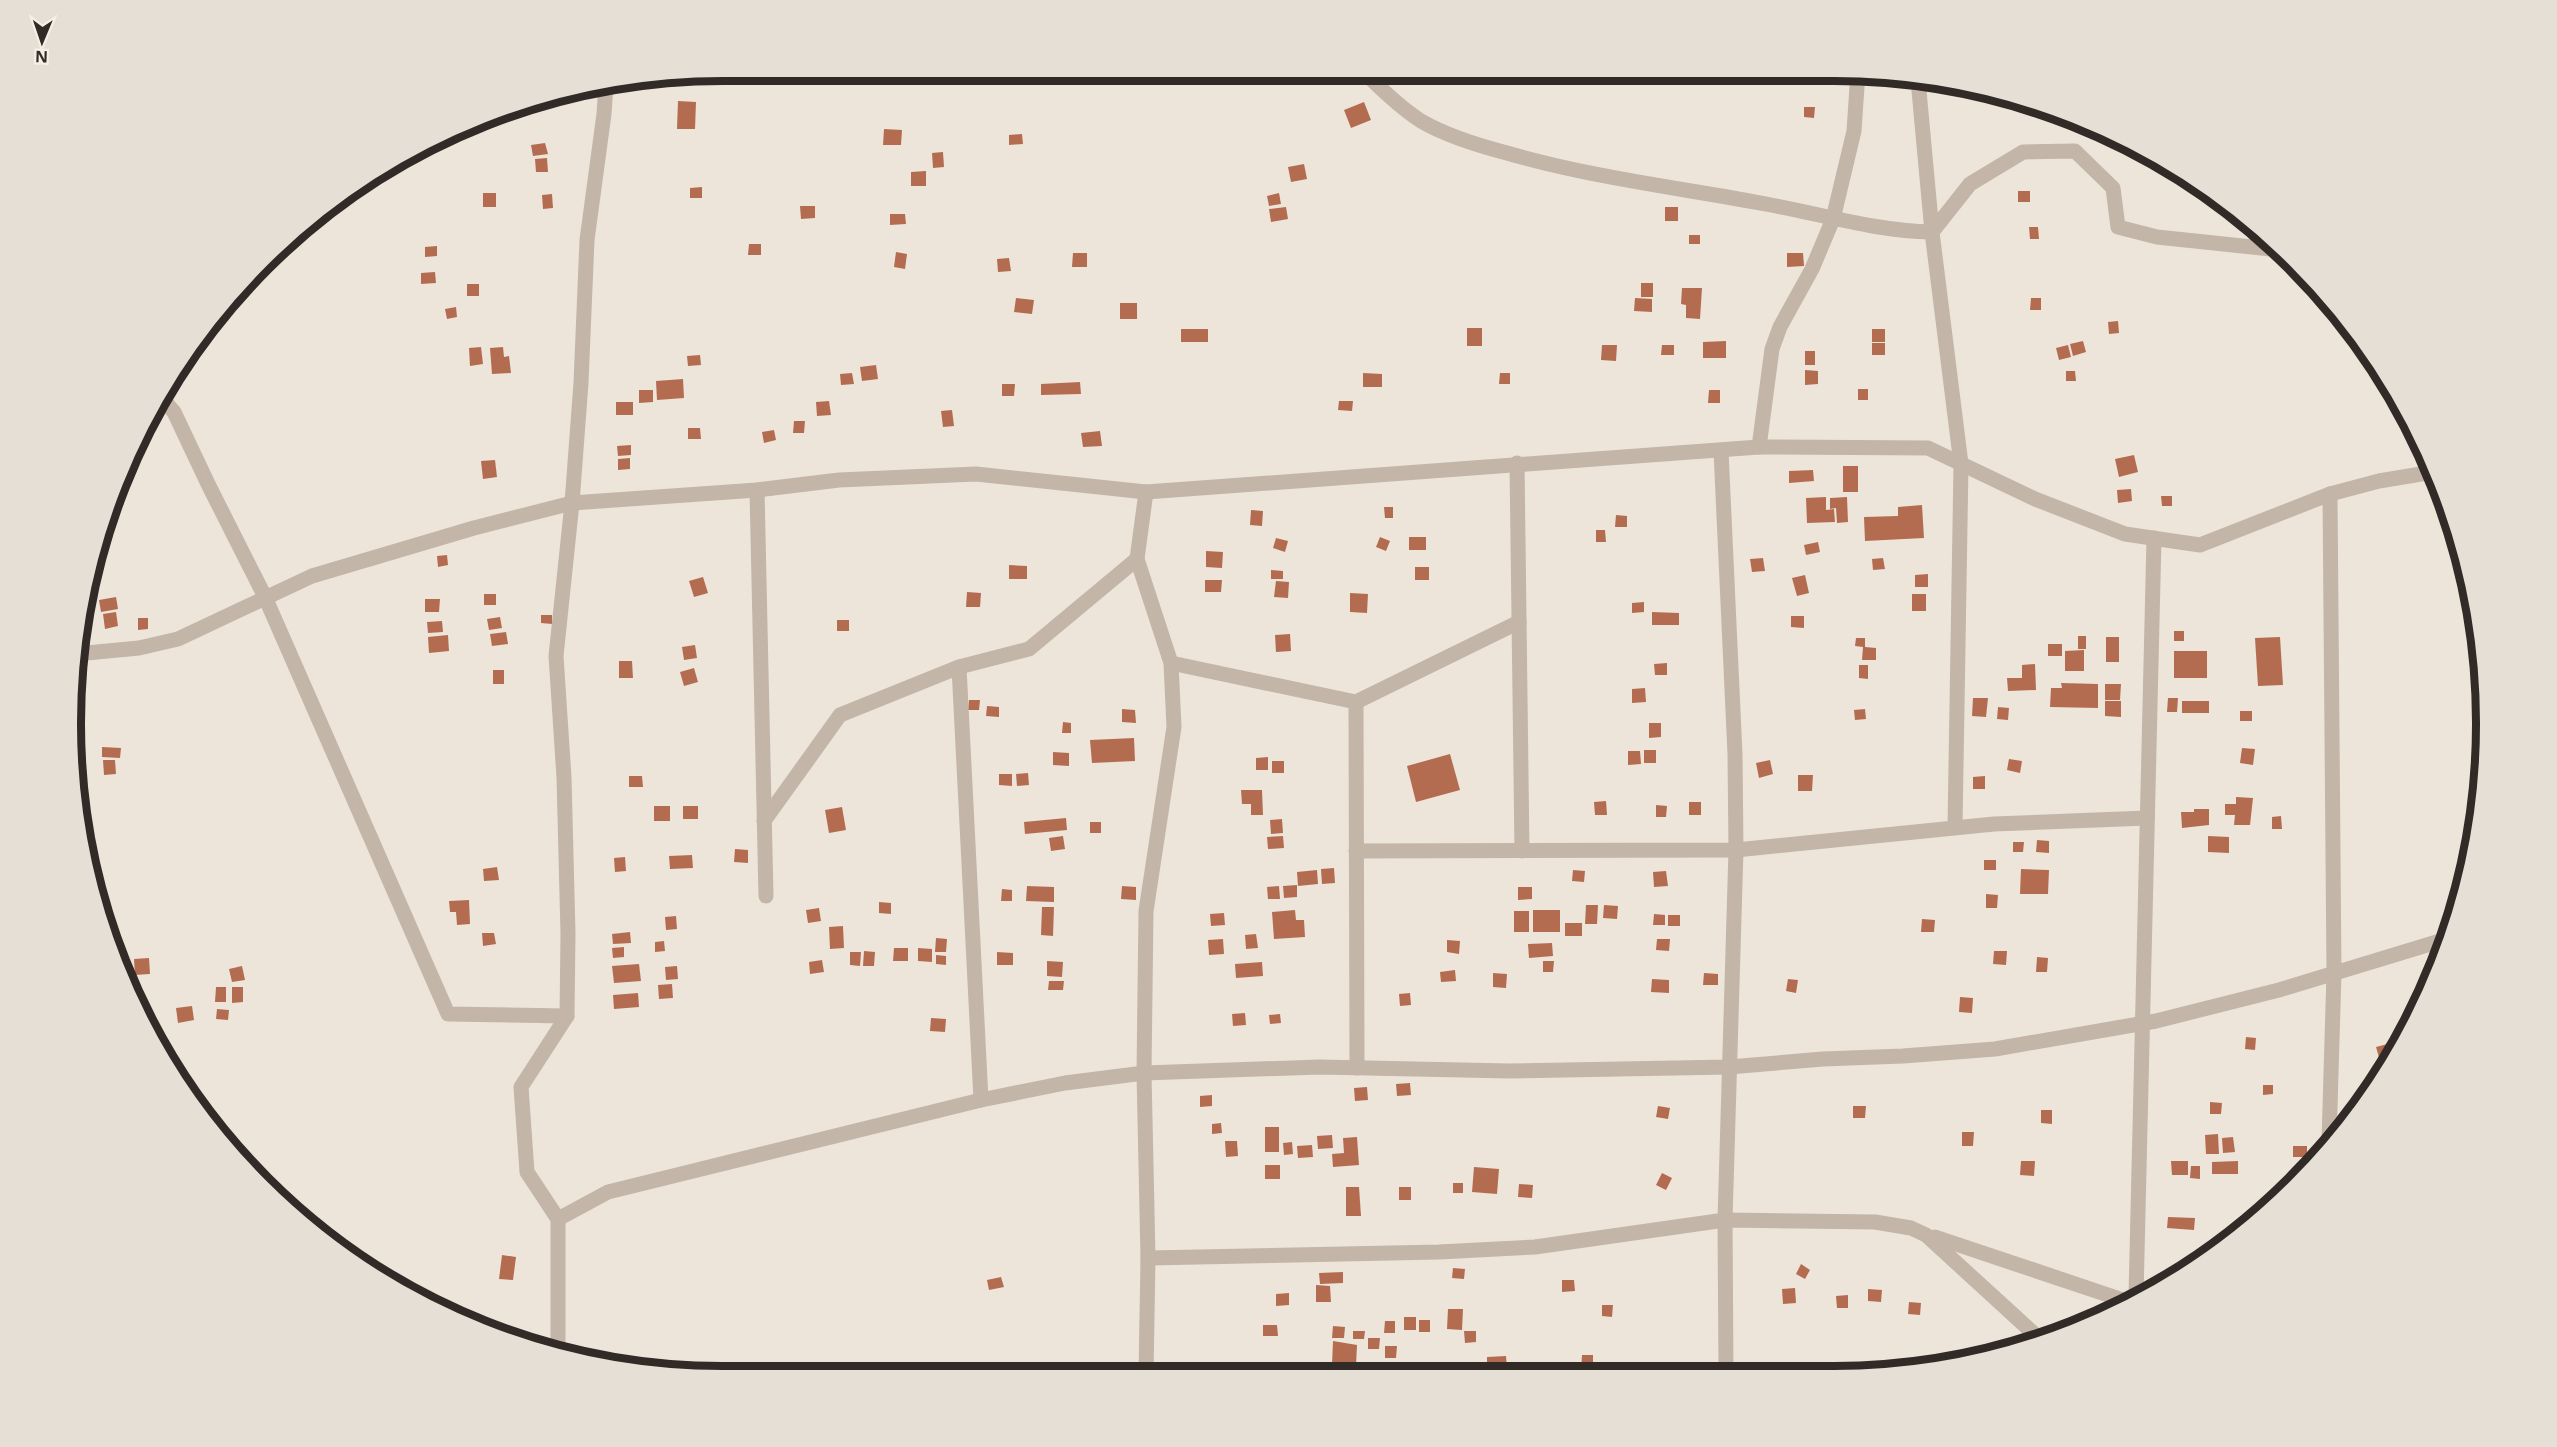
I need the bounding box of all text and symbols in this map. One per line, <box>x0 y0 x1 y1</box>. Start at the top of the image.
north arrow <box>12 12 72 72</box>
text: N <box>35 46 48 68</box>

